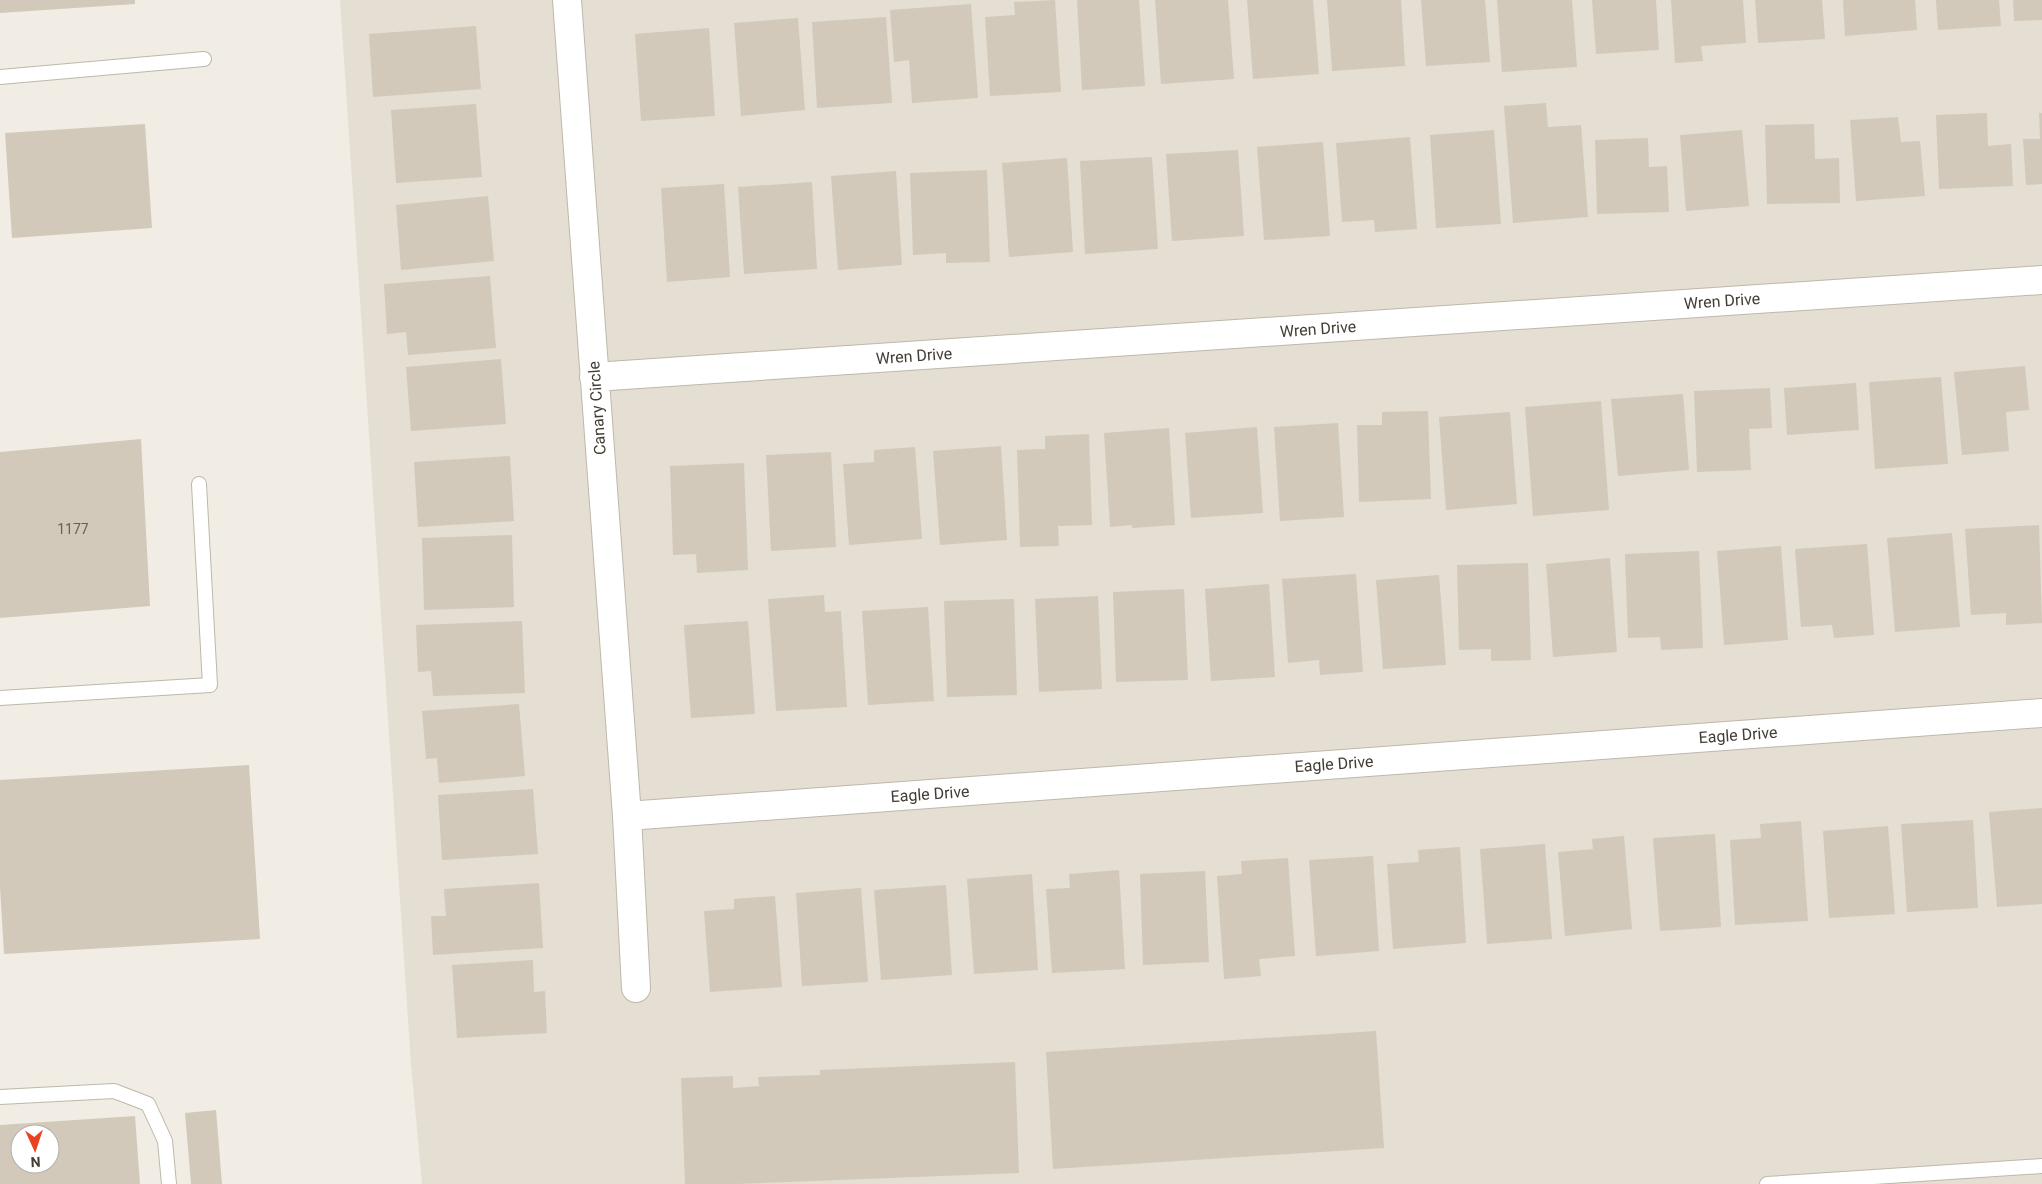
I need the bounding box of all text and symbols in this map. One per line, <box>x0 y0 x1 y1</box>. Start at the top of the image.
street label: Wren Drive <box>1683 289 1761 313</box>
street label: Wren Drive <box>1279 317 1357 341</box>
street label: Wren Drive <box>875 344 953 368</box>
street label: Canary Circle <box>584 360 610 456</box>
house number: 1177 <box>57 521 89 537</box>
street label: Eagle Drive <box>1698 723 1778 747</box>
street label: Eagle Drive <box>1294 752 1374 776</box>
street label: Eagle Drive <box>890 782 970 806</box>
north arrow <box>10 1124 60 1174</box>
text: N <box>30 1154 41 1170</box>

